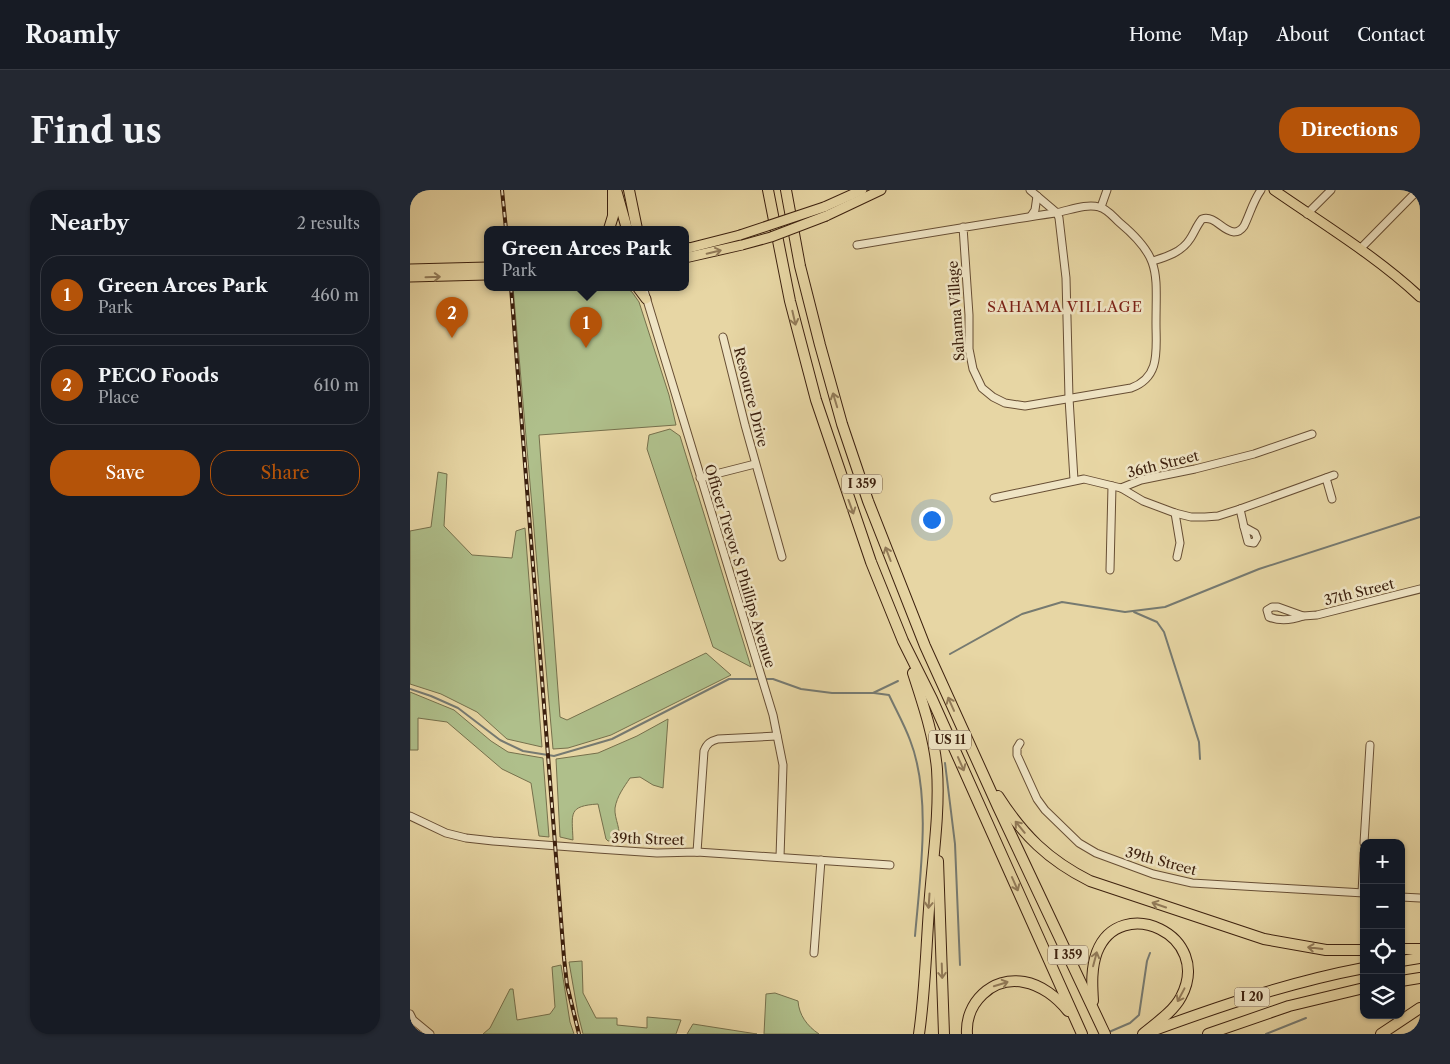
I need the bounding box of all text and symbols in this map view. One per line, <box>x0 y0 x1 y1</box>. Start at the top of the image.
text: Roamly <box>25 20 119 49</box>
text: Home <box>1129 24 1182 46</box>
text: Map <box>1210 24 1248 46</box>
text: About <box>1276 24 1329 46</box>
text: Contact <box>1357 24 1425 46</box>
button: Directions <box>1279 107 1420 153</box>
text: Find us <box>30 109 162 152</box>
text: Nearby <box>50 210 129 235</box>
text: 2 results <box>297 213 360 233</box>
popup <box>484 226 689 291</box>
text: Green Arces Park <box>502 237 671 260</box>
one-way arrow <box>705 247 721 256</box>
text: Park <box>502 260 537 280</box>
street label: Sahama Village <box>944 260 968 362</box>
one-way arrow <box>424 272 441 282</box>
text: Green Arces Park <box>98 274 268 297</box>
text: 1 <box>63 285 71 305</box>
text: 460 m <box>311 285 359 305</box>
text: Park <box>98 297 133 317</box>
pin: 2 <box>436 297 468 338</box>
district label: SAHAMA VILLAGE <box>987 297 1143 316</box>
pin: 1 <box>570 307 602 348</box>
one-way arrow <box>790 310 799 326</box>
street label: Resource Drive <box>730 345 772 449</box>
text: PECO Foods <box>98 364 219 387</box>
text: 2 <box>62 375 72 395</box>
text: 610 m <box>314 375 359 395</box>
text: Place <box>98 387 139 407</box>
one-way arrow <box>830 393 840 409</box>
street label: 36th Street <box>1125 446 1201 482</box>
button: Save <box>50 450 200 496</box>
button: Share <box>210 450 360 496</box>
street label: Officer Trevor S Phillips Avenue <box>700 462 780 670</box>
road number: I 359 <box>842 474 882 494</box>
one-way arrow <box>847 499 856 514</box>
your location <box>919 507 945 533</box>
one-way arrow <box>883 547 892 562</box>
street label: 37th Street <box>1322 575 1396 609</box>
one-way arrow <box>946 697 955 712</box>
road number: US 11 <box>929 730 971 750</box>
one-way arrow <box>957 756 967 771</box>
one-way arrow <box>1014 821 1025 834</box>
street label: 39th Street <box>611 829 685 849</box>
map controls <box>1360 839 1405 1019</box>
button: + <box>1360 839 1405 884</box>
street label: 39th Street <box>1123 843 1199 879</box>
one-way arrow <box>1010 876 1020 891</box>
button: − <box>1360 884 1405 929</box>
one-way arrow <box>925 892 934 908</box>
one-way arrow <box>1152 900 1167 909</box>
button: locate <box>1360 929 1405 974</box>
one-way arrow <box>1307 943 1323 953</box>
road number: I 359 <box>1048 946 1088 964</box>
one-way arrow <box>1091 951 1101 967</box>
one-way arrow <box>937 963 946 979</box>
button: layers <box>1360 974 1405 1019</box>
one-way arrow <box>993 979 1008 988</box>
one-way arrow <box>1176 988 1186 1003</box>
road number: I 20 <box>1234 988 1270 1006</box>

